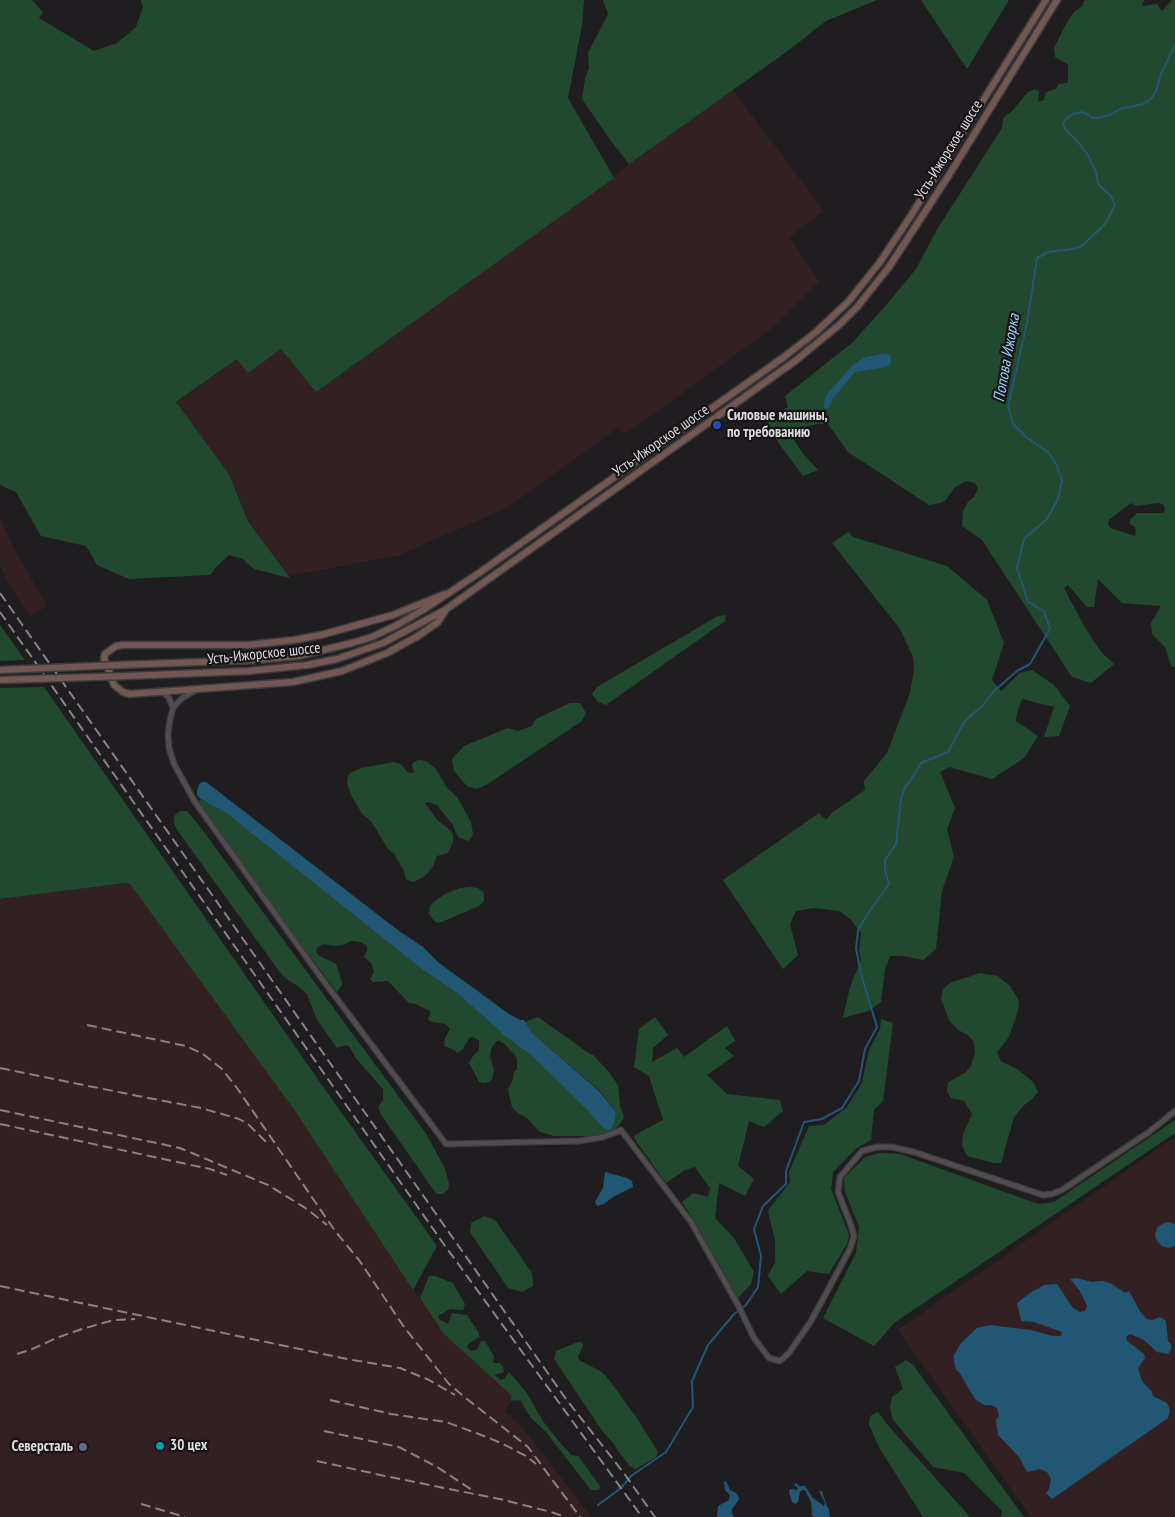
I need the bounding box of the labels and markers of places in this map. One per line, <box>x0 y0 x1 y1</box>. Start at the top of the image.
place label: Силовые машины, по требованию <box>727 407 828 442</box>
marker: Силовые машины, по требованию <box>711 419 723 431</box>
place label: 30 цех <box>170 1437 207 1455</box>
place label: Северсталь <box>11 1438 73 1456</box>
marker: 30 цех <box>154 1440 166 1452</box>
marker: Северсталь <box>77 1441 89 1453</box>

